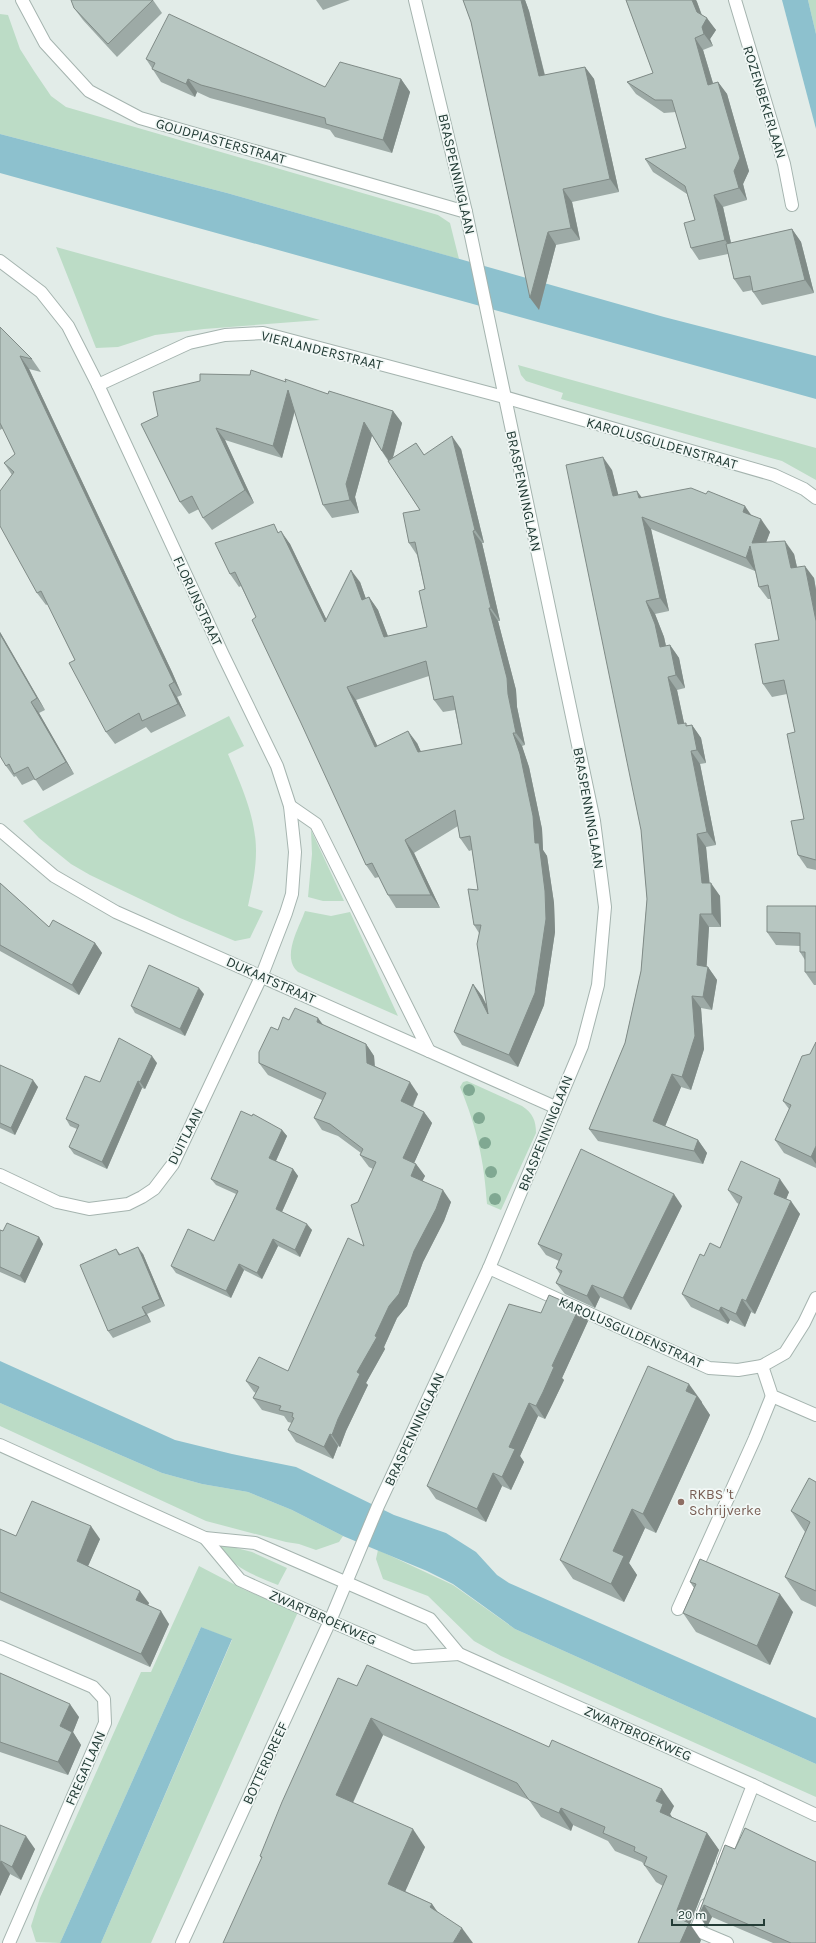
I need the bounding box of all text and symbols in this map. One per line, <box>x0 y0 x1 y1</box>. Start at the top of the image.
street label: ROZENBEKERLAAN <box>739 44 790 161</box>
street label: BRASPENNINGLAAN <box>434 112 479 236</box>
street label: GOUDPIASTERSTRAAT <box>154 115 288 168</box>
street label: VIERLANDERSTRAAT <box>259 327 384 374</box>
street label: KAROLUSGULDENSTRAAT <box>584 414 739 473</box>
street label: BRASPENNINGLAAN <box>502 429 545 553</box>
street label: FLORIJNSTRAAT <box>169 554 226 649</box>
street label: BRASPENNINGLAAN <box>569 746 608 870</box>
street label: DUKAATSTRAAT <box>223 953 318 1008</box>
street label: BRASPENNINGLAAN <box>514 1073 576 1194</box>
street label: DUITLAAN <box>164 1105 207 1167</box>
street label: KAROLUSGULDENSTRAAT <box>556 1293 706 1372</box>
street label: BRASPENNINGLAAN <box>381 1370 448 1489</box>
place label: RKBS 't Schrijverke <box>689 1486 761 1519</box>
marker: RKBS 't Schrijverke <box>676 1497 686 1507</box>
street label: ZWARTBROEKWEG <box>266 1586 379 1649</box>
street label: ZWARTBROEKWEG <box>581 1702 694 1765</box>
street label: BOTTERDREEF <box>239 1719 292 1807</box>
street label: FREGATLAAN <box>62 1728 109 1808</box>
scale bar <box>672 1901 764 1927</box>
text: 20 m <box>678 1908 706 1922</box>

